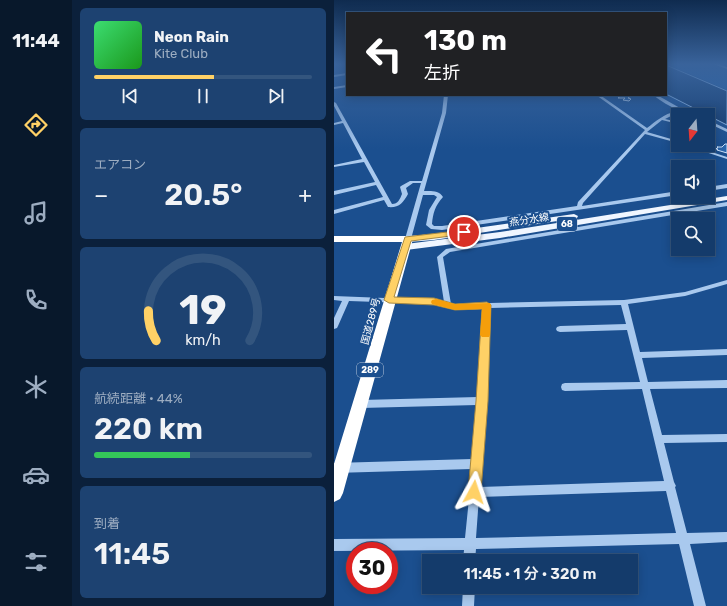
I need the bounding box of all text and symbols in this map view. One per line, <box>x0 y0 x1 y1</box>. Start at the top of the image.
text: 130 m <box>424 24 507 57</box>
text: Neon Rain <box>154 28 229 46</box>
icon: left <box>358 28 410 80</box>
text: 11:44 <box>12 30 60 52</box>
text: Kite Club <box>154 46 208 61</box>
text: 左折 <box>424 62 460 84</box>
icon: previous <box>119 85 141 107</box>
icon: pause <box>192 85 214 107</box>
icon: next <box>265 85 287 107</box>
north arrow <box>671 108 715 152</box>
map controls <box>671 108 715 256</box>
icon: directions <box>22 111 50 139</box>
text: エアコン <box>94 157 146 172</box>
button: sound <box>671 160 715 204</box>
text: 20.5° <box>164 177 242 213</box>
text: − <box>94 182 108 209</box>
text: + <box>298 182 312 209</box>
icon: music <box>22 199 50 227</box>
street label: 燕分水線 <box>508 211 550 229</box>
button: search <box>671 212 715 256</box>
pin <box>447 215 481 249</box>
road number: 68 <box>557 217 577 231</box>
icon: arrive <box>453 221 475 243</box>
text: 19 <box>179 285 227 334</box>
icon: phone <box>22 286 50 314</box>
street label: 国道289号 <box>359 296 383 346</box>
text: km/h <box>185 332 221 349</box>
road number: 289 <box>357 363 383 377</box>
icon: climate <box>22 373 50 401</box>
text: 航続距離 · 44% <box>94 391 183 406</box>
text: 220 km <box>94 411 203 447</box>
icon: car <box>22 461 50 489</box>
position arrow <box>453 471 495 513</box>
text: 到着 <box>94 516 120 531</box>
text: 11:45 <box>94 536 170 572</box>
speed limit sign: 30 <box>346 542 398 594</box>
icon: filters <box>22 548 50 576</box>
text: 11:45 · 1 分 · 320 m <box>464 565 596 583</box>

